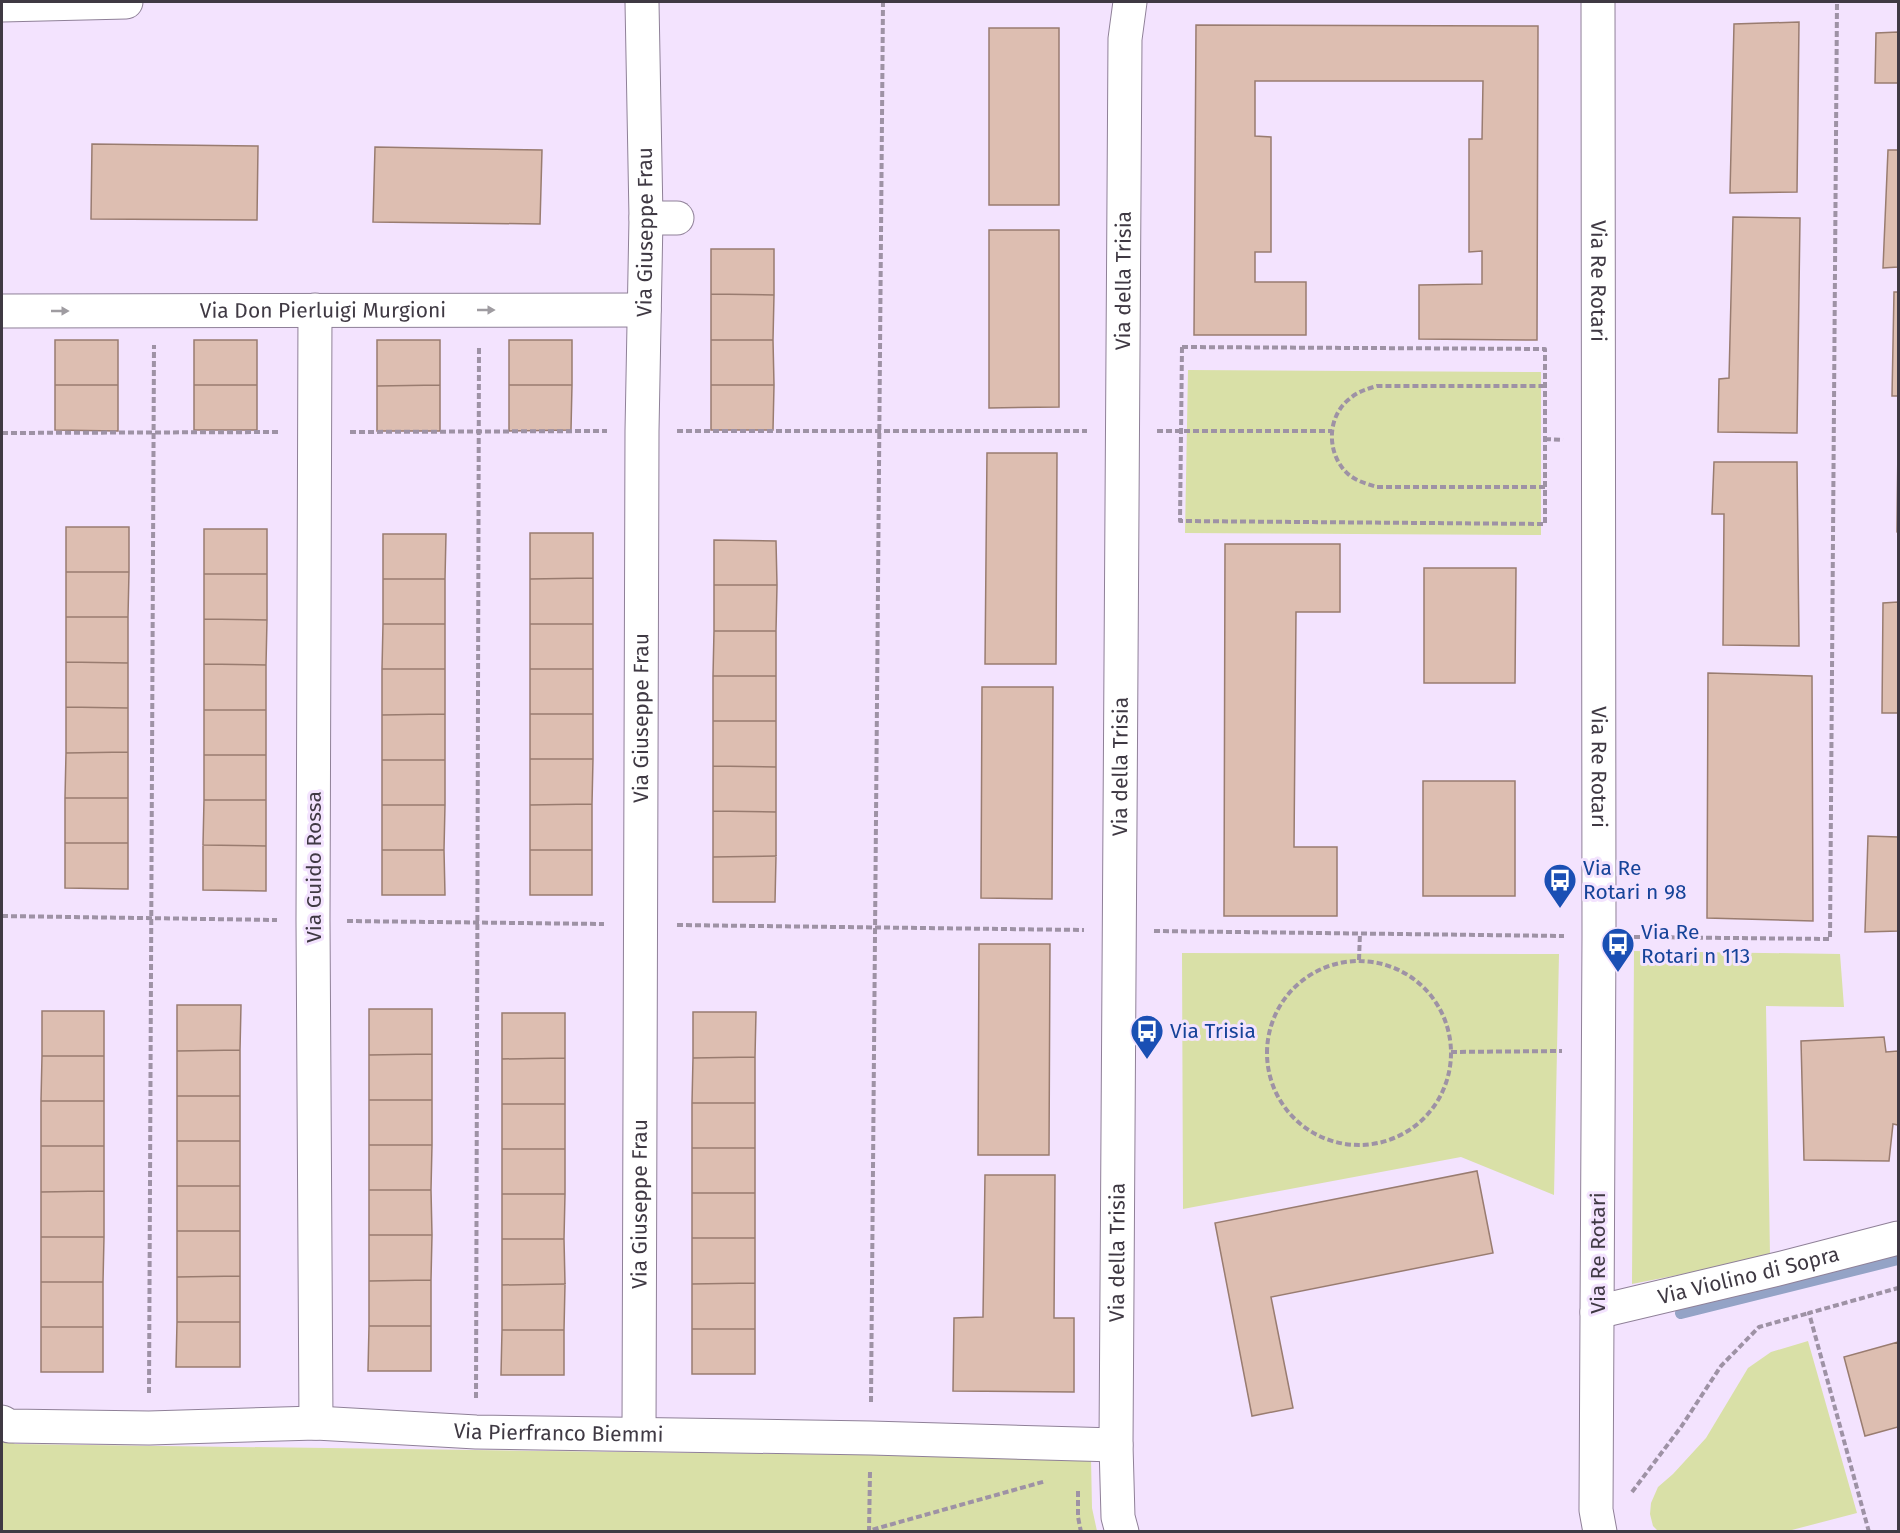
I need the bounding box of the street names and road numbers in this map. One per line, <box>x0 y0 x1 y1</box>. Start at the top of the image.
street label: Via Giuseppe Frau <box>631 147 659 317</box>
street label: Via della Trisia <box>1110 211 1137 350</box>
street label: Via Re Rotari <box>1585 220 1611 342</box>
street label: Via Don Pierluigi Murgioni <box>200 297 446 324</box>
street label: Via Giuseppe Frau <box>628 633 654 803</box>
street label: Via della Trisia <box>1107 697 1134 836</box>
street label: Via Re Rotari <box>1586 706 1612 828</box>
street label: Via Guido Rossa <box>301 791 327 943</box>
street label: Via Giuseppe Frau <box>626 1119 653 1289</box>
street label: Via della Trisia <box>1104 1183 1131 1322</box>
street label: Via Re Rotari <box>1585 1192 1611 1314</box>
street label: Via Violino di Sopra <box>1655 1241 1842 1310</box>
street label: Via Pierfranco Biemmi <box>453 1418 664 1448</box>

